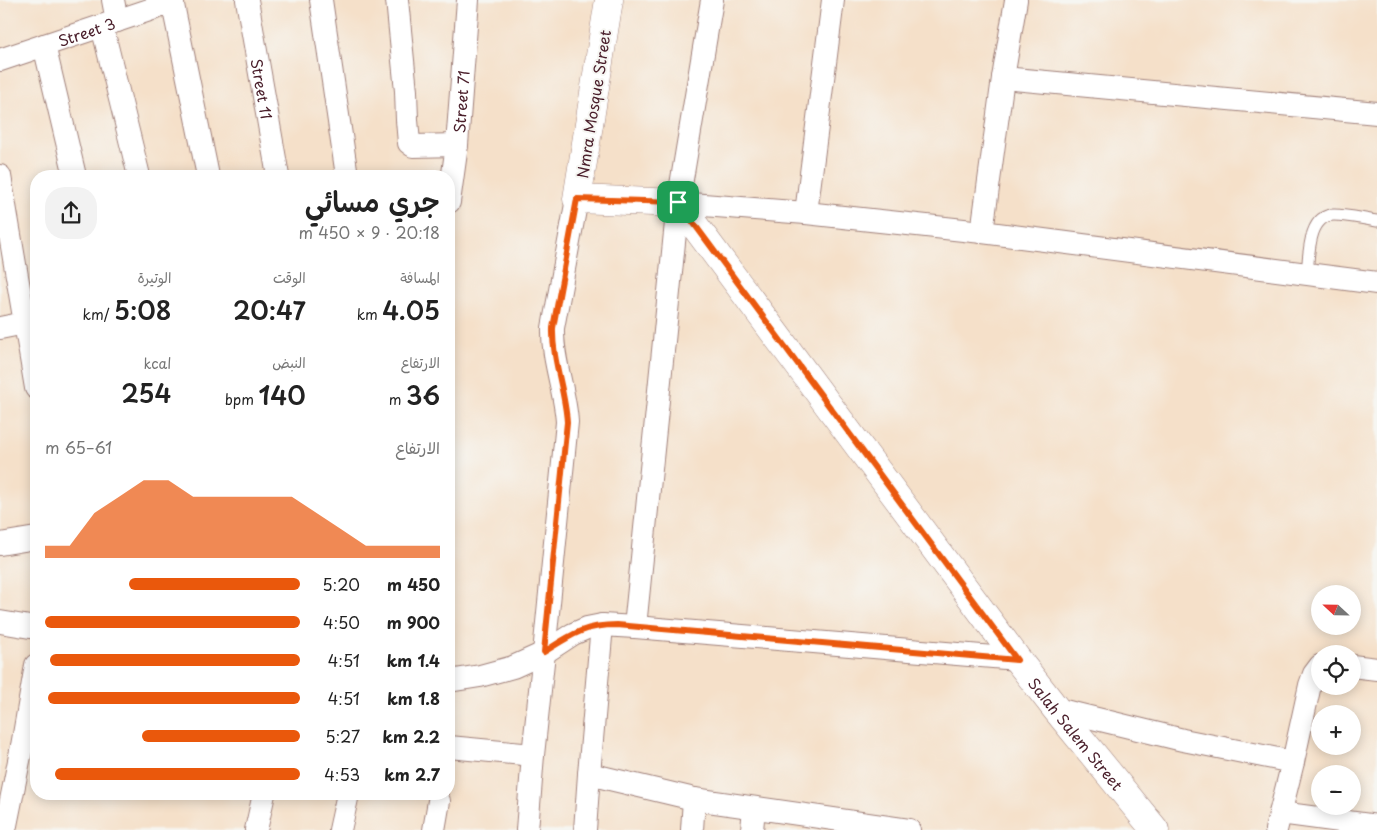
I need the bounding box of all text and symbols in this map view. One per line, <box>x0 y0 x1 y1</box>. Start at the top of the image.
street label: Street 3 <box>55 11 118 51</box>
street label: Nmra Mosque Street <box>570 28 616 180</box>
street label: Street 11 <box>246 57 279 121</box>
street label: Street 71 <box>446 70 474 134</box>
text: جري مسائي <box>305 179 440 222</box>
pin <box>657 181 699 223</box>
button: share <box>45 187 97 239</box>
icon: arrive <box>664 188 692 216</box>
text: 20:18 · 9 × 450 m <box>298 220 440 244</box>
text: الوتيرة <box>138 267 171 288</box>
text: الوقت <box>273 267 306 288</box>
text: المسافة <box>400 267 440 288</box>
text: 5:08 <box>114 291 171 329</box>
text: 20:47 <box>233 291 306 329</box>
text: 4.05 <box>382 291 440 329</box>
text: /km <box>83 304 114 325</box>
text: km <box>357 304 382 325</box>
text: النبض <box>272 352 306 373</box>
text: الارتفاع <box>401 352 440 373</box>
text: kcal <box>143 353 171 374</box>
text: 254 <box>121 374 171 412</box>
text: 140 <box>259 376 306 414</box>
text: 36 <box>406 376 440 414</box>
text: bpm <box>225 389 259 410</box>
text: m <box>389 389 406 410</box>
text: 61–65 m <box>45 435 112 459</box>
text: الارتفاع <box>395 435 440 459</box>
text: 5:20 <box>322 572 360 596</box>
text: 450 m <box>387 572 440 596</box>
north arrow <box>1311 585 1361 635</box>
map controls <box>1311 585 1361 815</box>
text: 4:50 <box>323 610 360 634</box>
text: 900 m <box>387 610 440 634</box>
button: locate <box>1311 645 1361 695</box>
text: 4:51 <box>328 648 360 672</box>
text: 1.4 km <box>387 648 440 672</box>
street label: Salah Salem Street <box>1024 672 1129 795</box>
text: 4:51 <box>328 686 360 710</box>
text: 1.8 km <box>387 686 440 710</box>
button: + <box>1311 705 1361 755</box>
text: 5:27 <box>325 724 360 748</box>
text: 2.2 km <box>383 724 440 748</box>
text: 4:53 <box>324 762 360 786</box>
text: 2.7 km <box>384 762 440 786</box>
button: − <box>1311 765 1361 815</box>

